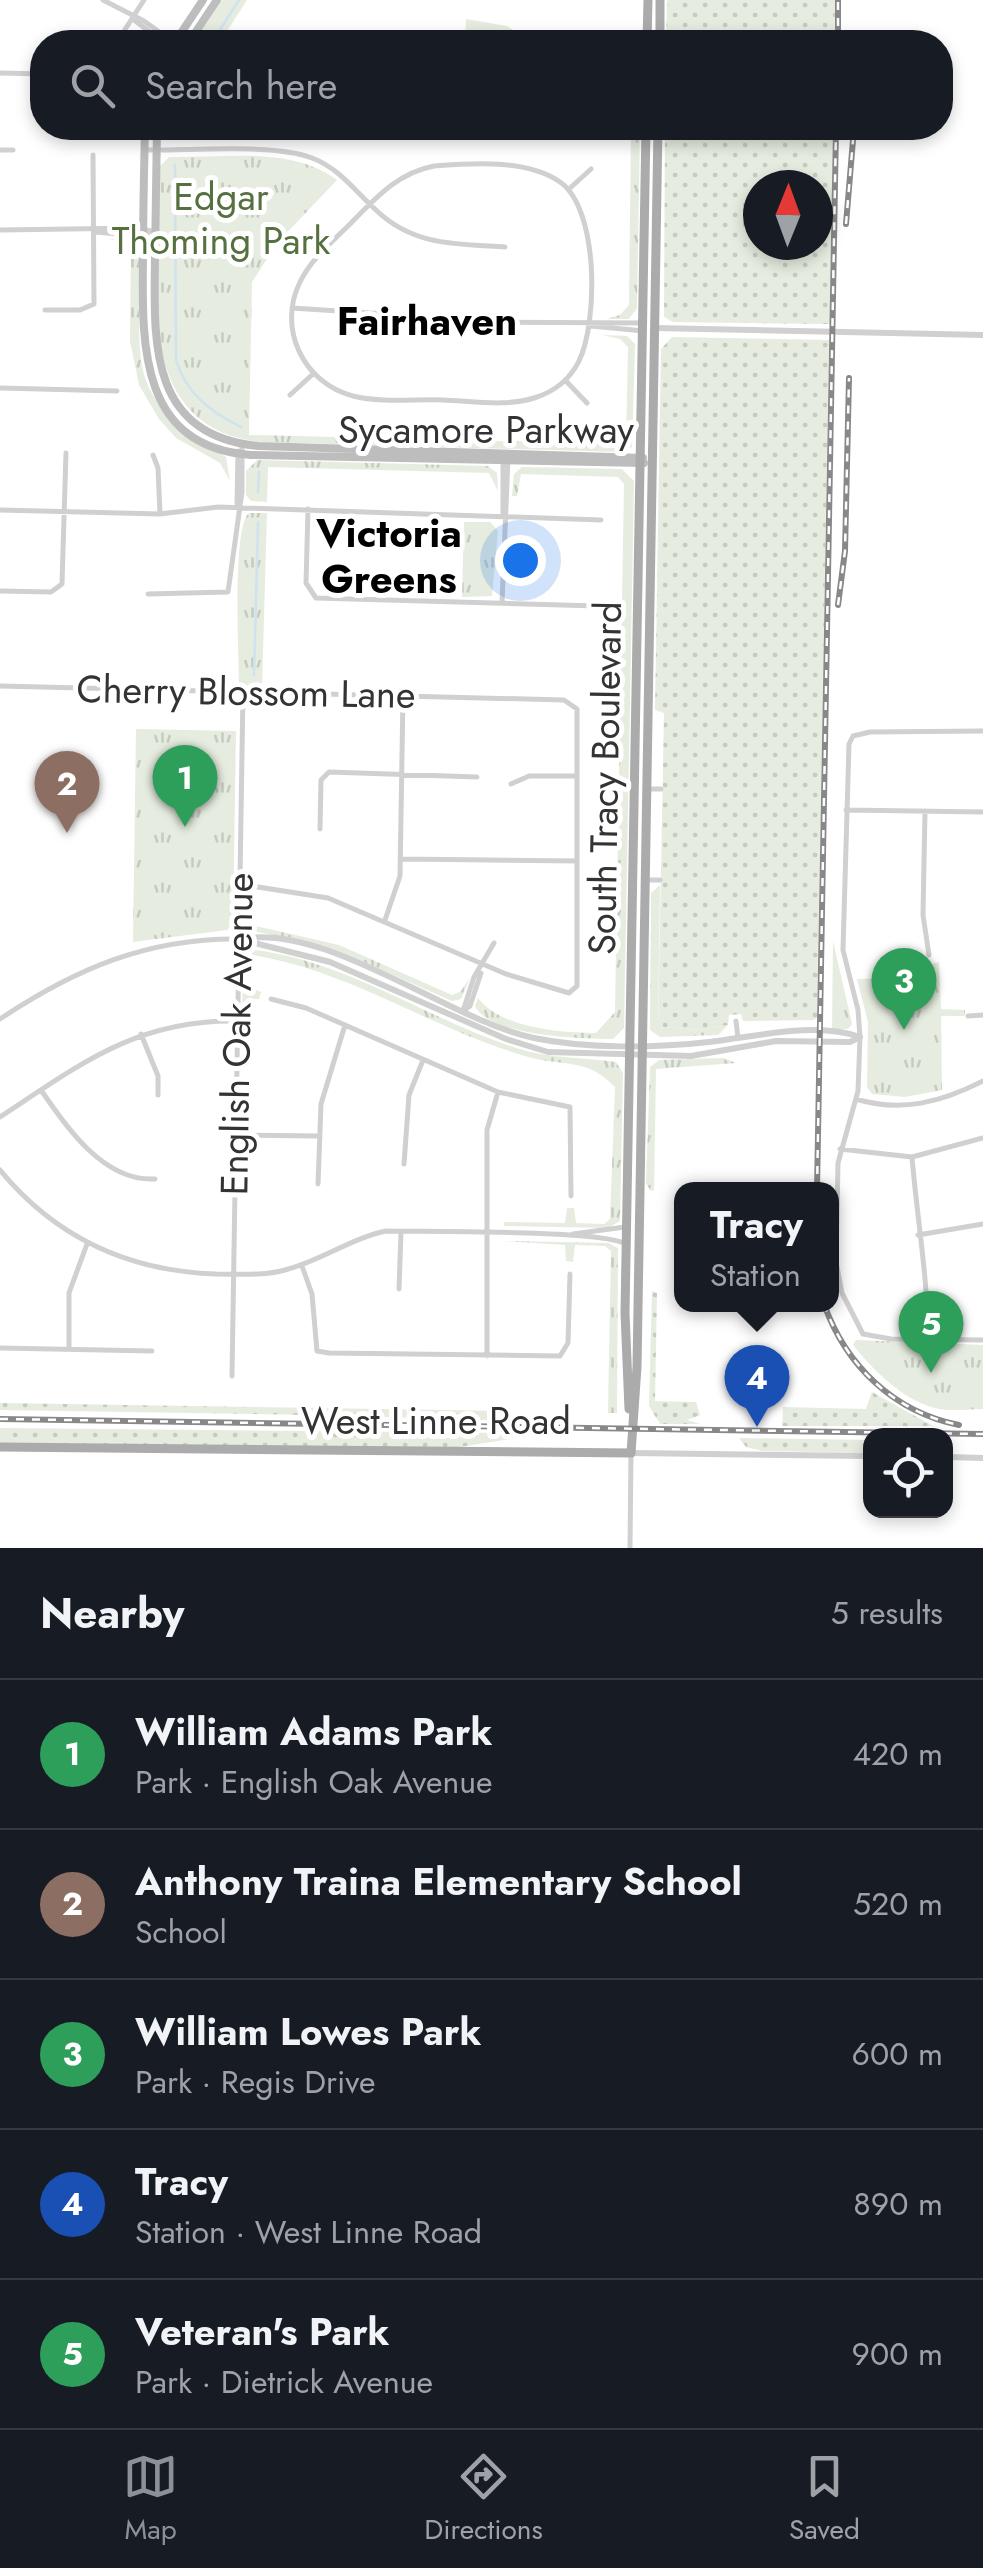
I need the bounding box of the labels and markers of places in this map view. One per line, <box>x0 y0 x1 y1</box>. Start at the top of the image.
pin: 1 <box>152 744 218 827</box>
pin: 2 <box>34 750 100 833</box>
pin: 3 <box>872 948 936 1030</box>
pin: 5 <box>898 1290 964 1373</box>
pin: 4 <box>724 1344 790 1427</box>

